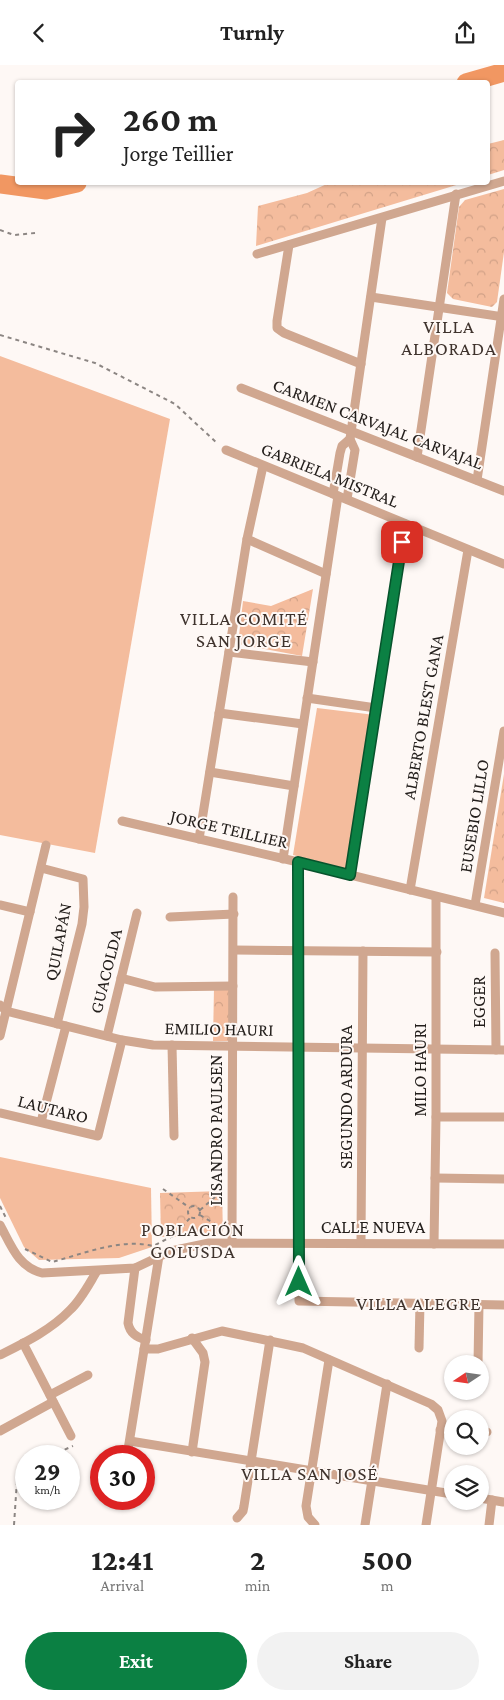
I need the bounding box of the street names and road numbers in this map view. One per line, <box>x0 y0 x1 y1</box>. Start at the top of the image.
street label: CARMEN CARVAJAL CARVAJAL <box>270 375 486 473</box>
street label: GABRIELA MISTRAL <box>258 438 402 512</box>
street label: ALBERTO BLEST GANA <box>399 632 447 801</box>
street label: EUSEBIO LILLO <box>455 758 493 874</box>
street label: JORGE TEILLIER <box>166 805 291 852</box>
street label: QUILAPÁN <box>41 901 75 983</box>
street label: GUACOLDA <box>86 926 126 1015</box>
street label: EGGER <box>469 975 489 1028</box>
street label: EMILIO HAURI <box>164 1018 274 1040</box>
street label: MILO HAURI <box>410 1023 430 1117</box>
street label: SEGUNDO ARDURA <box>336 1024 356 1169</box>
street label: LISANDRO PAULSEN <box>206 1054 226 1206</box>
street label: LAUTARO <box>16 1091 90 1127</box>
street label: CALLE NUEVA <box>321 1217 426 1237</box>

